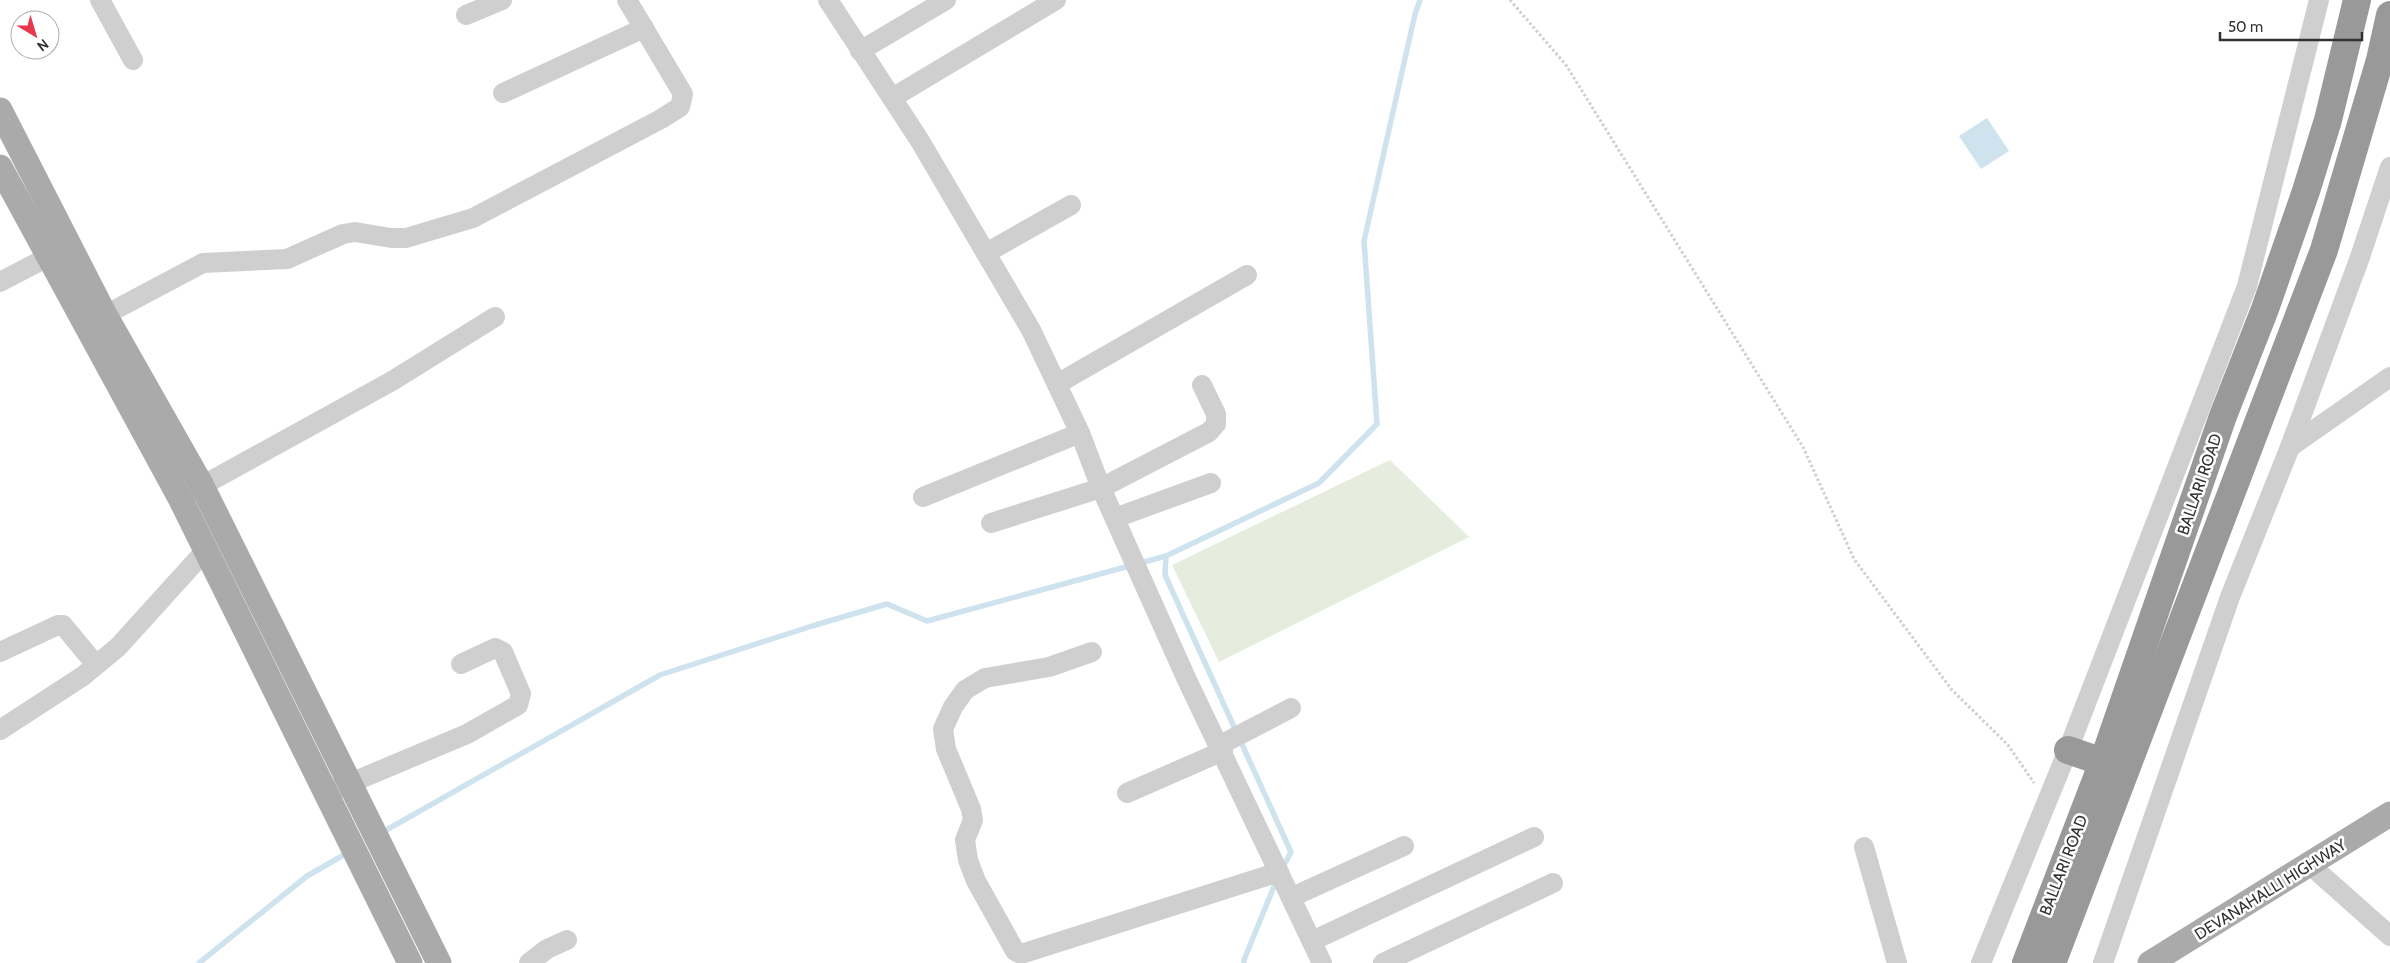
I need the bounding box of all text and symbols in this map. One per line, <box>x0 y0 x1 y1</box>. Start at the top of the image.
north arrow <box>10 10 60 60</box>
scale bar <box>2220 10 2362 42</box>
text: 50 m <box>2228 18 2263 36</box>
text: N <box>34 35 52 55</box>
street label: BALLARI ROAD <box>2173 431 2226 537</box>
street label: BALLARI ROAD <box>2036 812 2091 918</box>
street label: DEVANAHALLI HIGHWAY <box>2191 834 2350 944</box>

